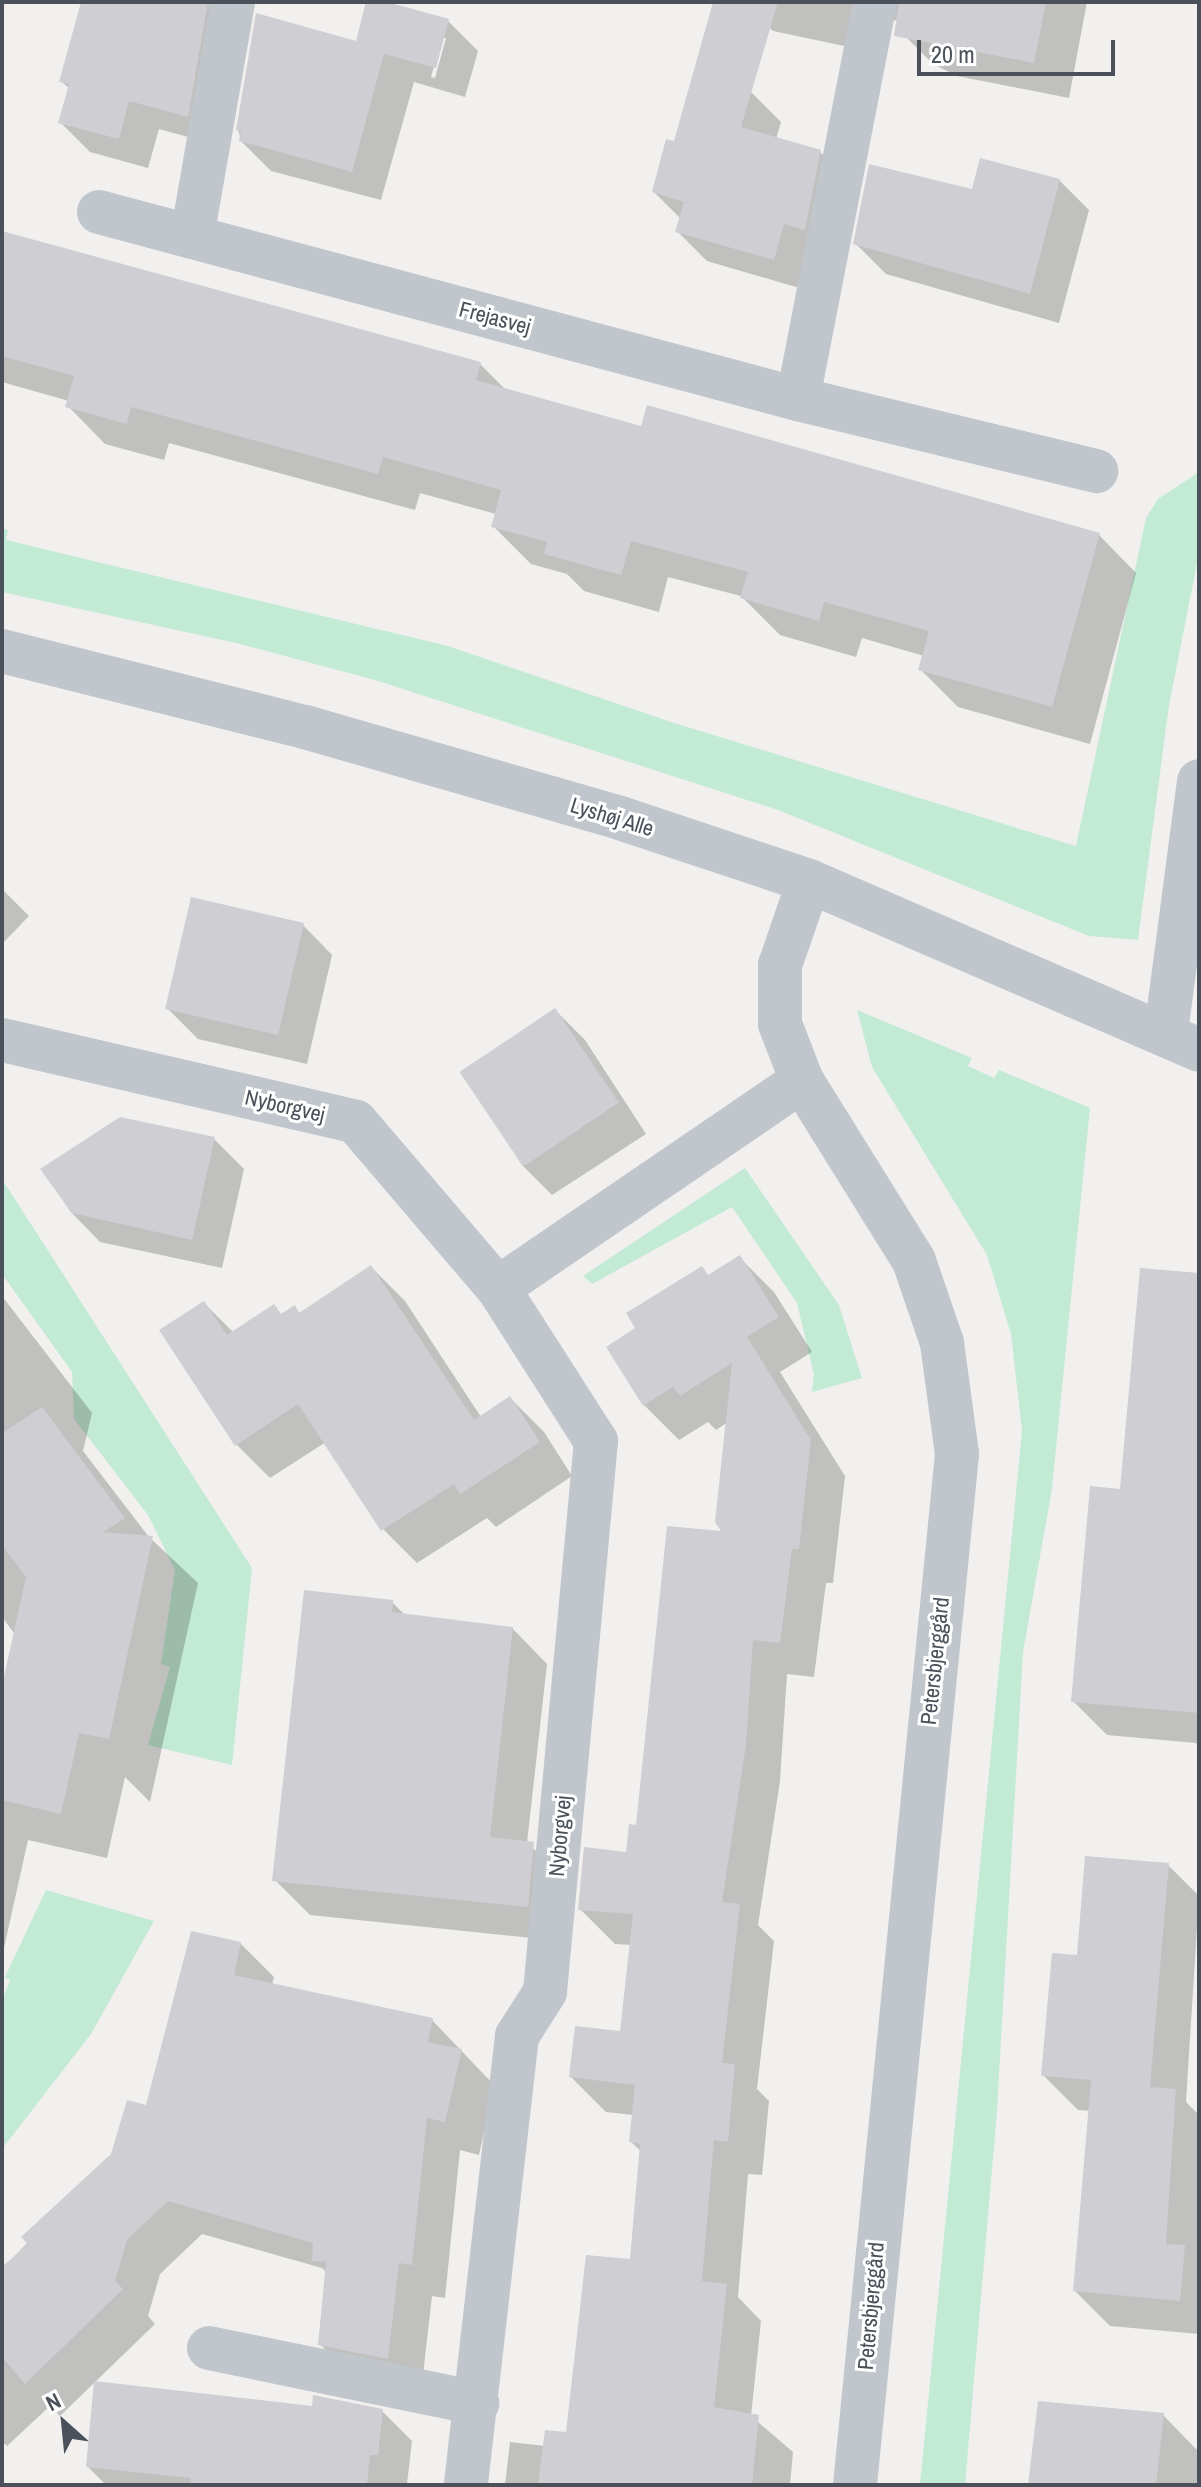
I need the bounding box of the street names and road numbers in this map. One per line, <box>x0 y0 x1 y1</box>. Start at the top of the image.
street label: Frejasvej <box>456 296 534 340</box>
street label: Lyshøj Alle <box>567 792 657 842</box>
street label: Nyborgvej <box>242 1084 328 1128</box>
street label: Petersbjerggård <box>915 1596 955 1726</box>
street label: Nyborgvej <box>543 1794 577 1878</box>
street label: Petersbjerggård <box>852 2241 890 2371</box>

